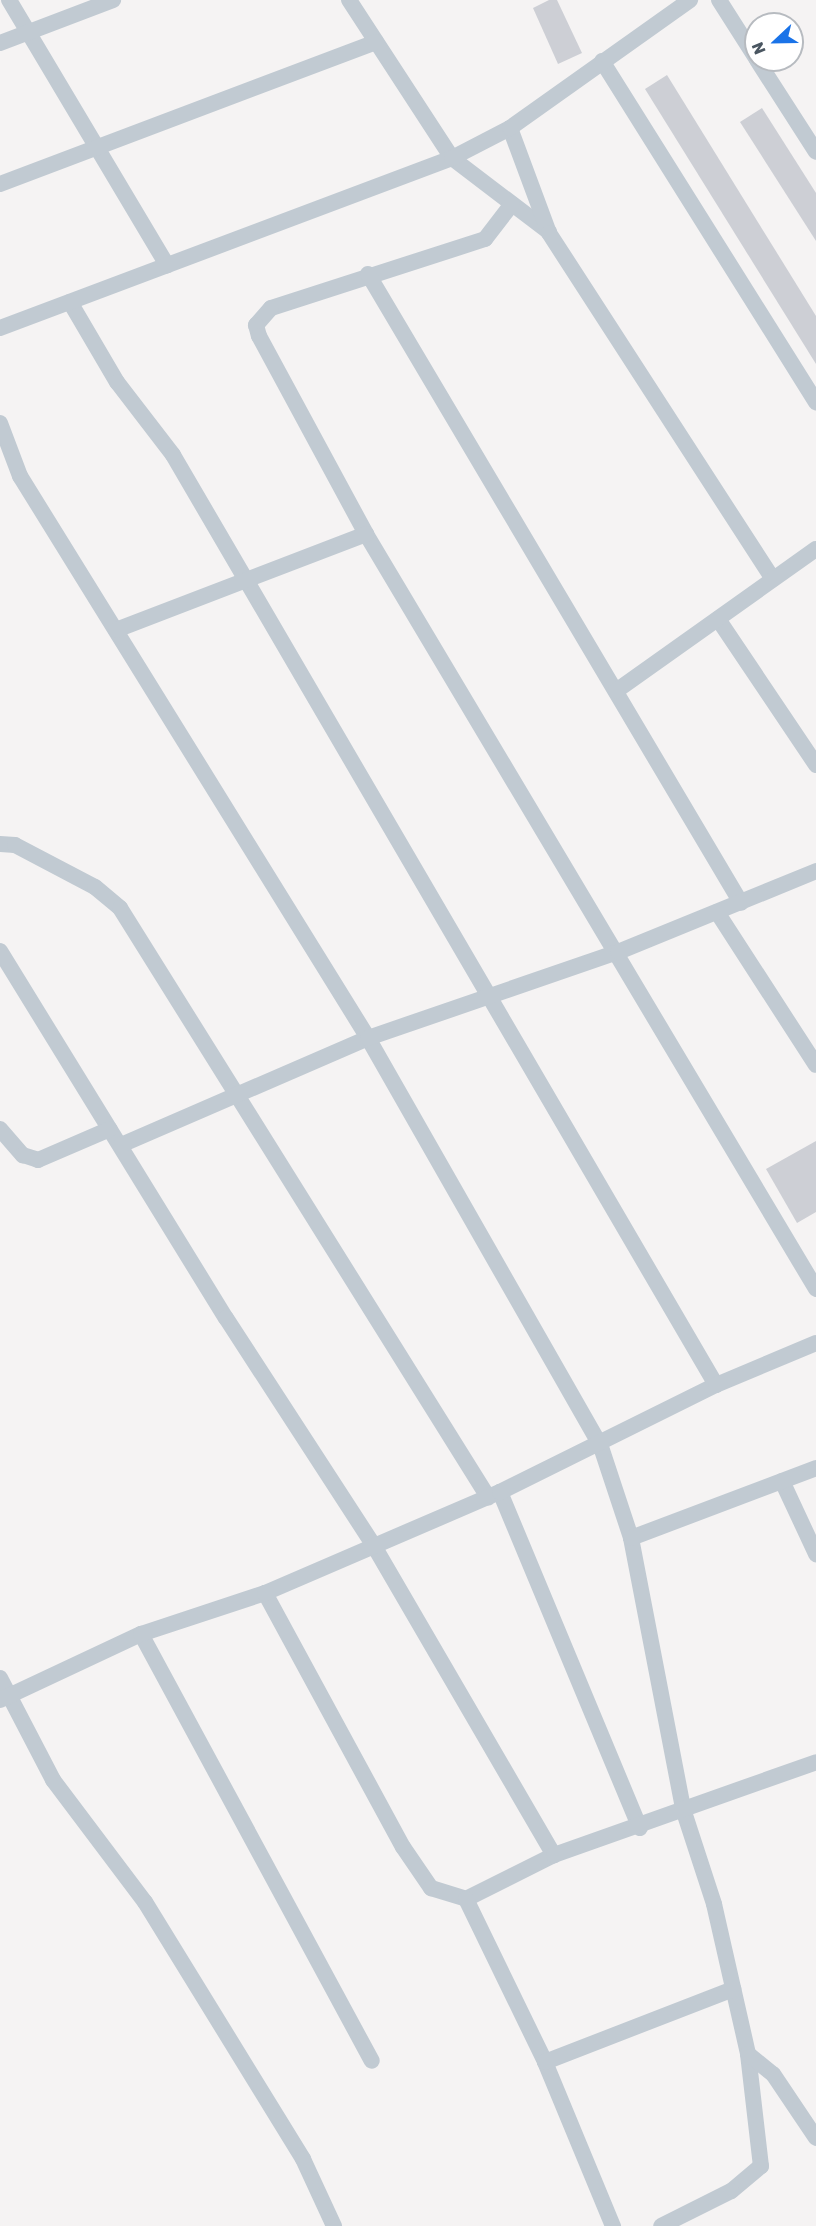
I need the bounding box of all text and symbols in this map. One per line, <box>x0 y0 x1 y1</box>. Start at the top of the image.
north arrow <box>744 12 804 72</box>
text: N <box>748 39 770 57</box>

